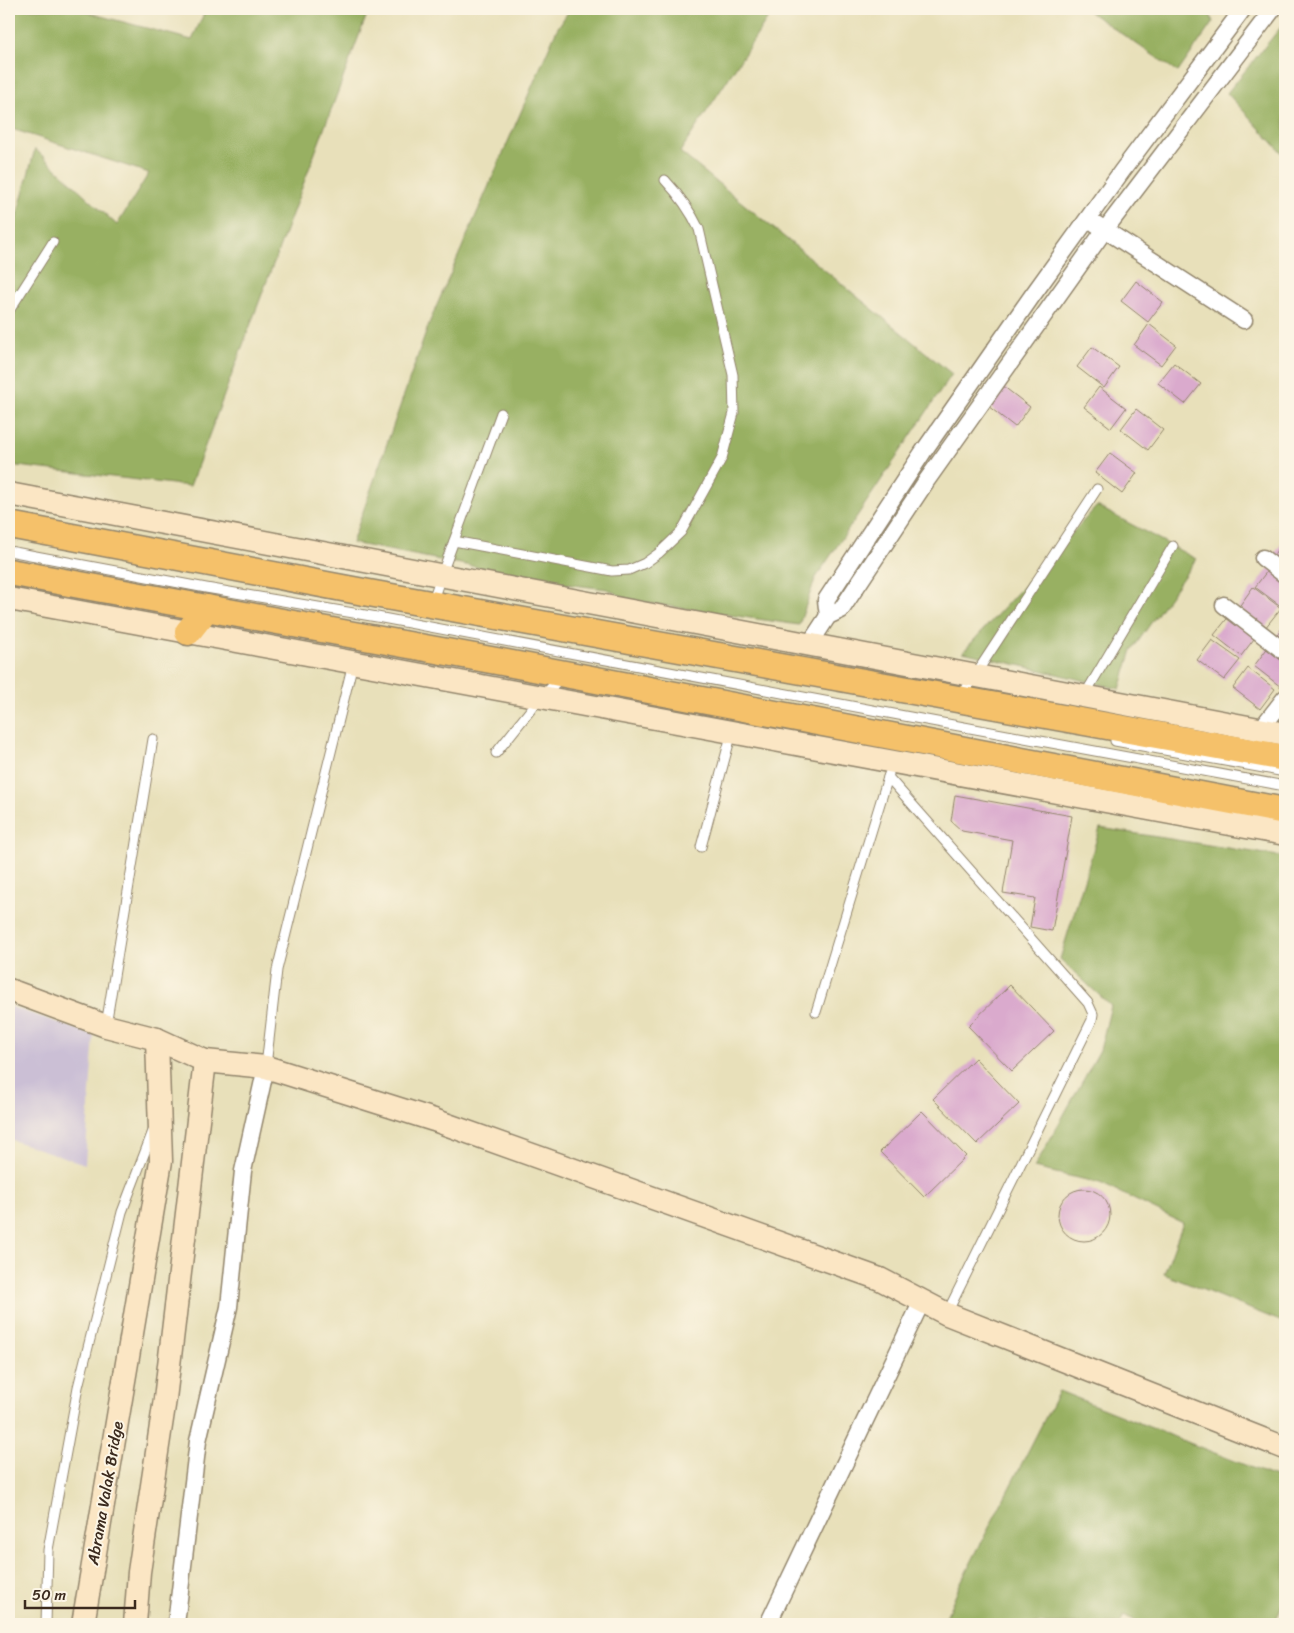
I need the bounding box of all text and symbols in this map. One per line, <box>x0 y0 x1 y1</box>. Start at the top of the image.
street label: Abrama Valak Bridge <box>78 1419 132 1568</box>
scale bar <box>25 1578 135 1610</box>
text: 50 m <box>32 1582 67 1608</box>

